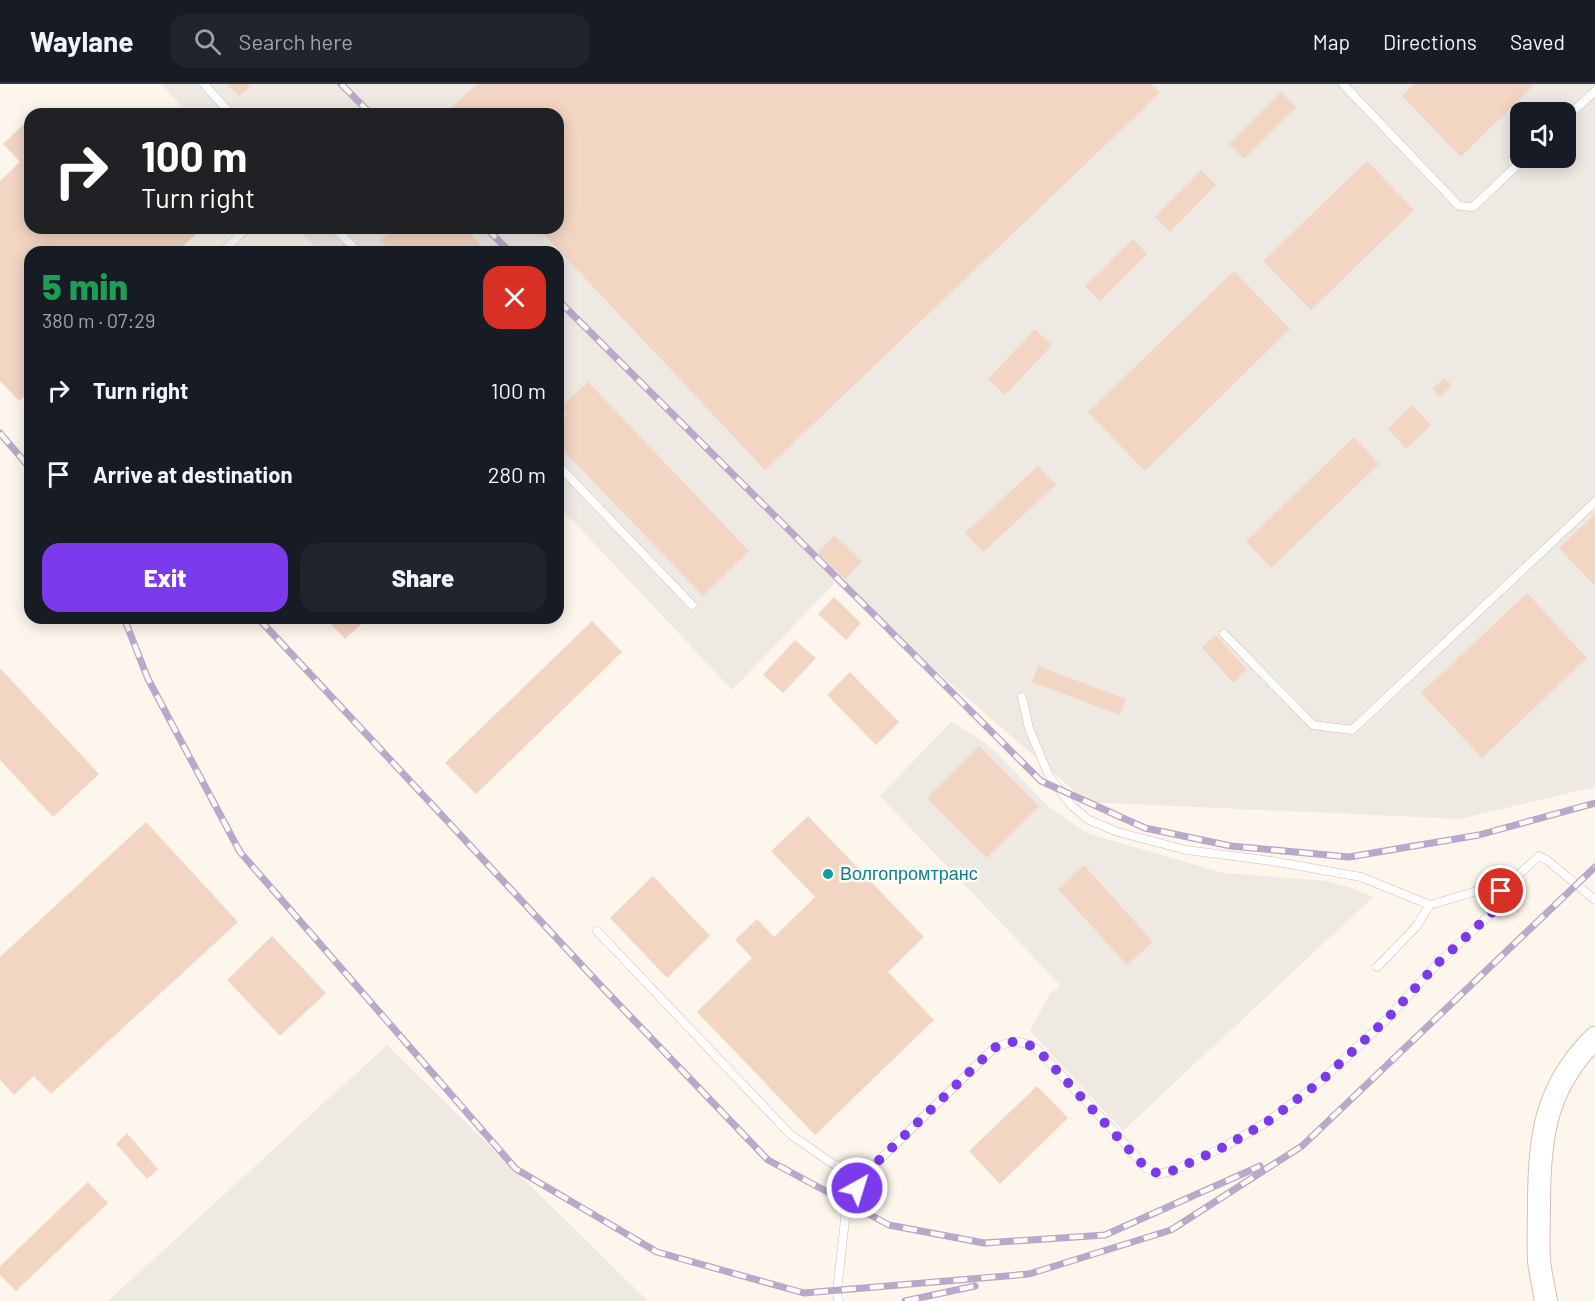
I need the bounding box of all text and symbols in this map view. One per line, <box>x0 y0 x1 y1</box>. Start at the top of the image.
search box <box>170 14 590 68</box>
text: Waylane <box>30 24 134 58</box>
icon: search <box>191 25 224 58</box>
text: Search here <box>239 28 353 54</box>
text: Map <box>1313 29 1350 54</box>
text: Directions <box>1383 29 1477 54</box>
text: Saved <box>1510 29 1565 54</box>
map controls <box>1510 102 1576 168</box>
button: sound <box>1510 102 1576 168</box>
text: 100 m <box>141 130 247 180</box>
icon: right <box>42 132 120 210</box>
text: Turn right <box>141 181 255 213</box>
text: 5 min <box>42 264 128 307</box>
button: close <box>483 266 546 329</box>
text: 380 m · 07:29 <box>42 308 155 332</box>
icon: right <box>42 374 75 407</box>
text: Turn right <box>93 377 188 403</box>
text: 100 m <box>491 377 546 403</box>
icon: arrive <box>42 458 75 491</box>
text: Arrive at destination <box>93 461 292 487</box>
text: 280 m <box>488 461 546 487</box>
button: Exit <box>42 543 288 612</box>
button: Share <box>300 543 546 612</box>
place label: Волгопромтранс <box>840 862 978 884</box>
pin <box>1475 865 1526 916</box>
marker: Волгопромтранс <box>821 867 835 881</box>
icon: arrive <box>1484 874 1517 907</box>
position arrow <box>825 1156 889 1220</box>

